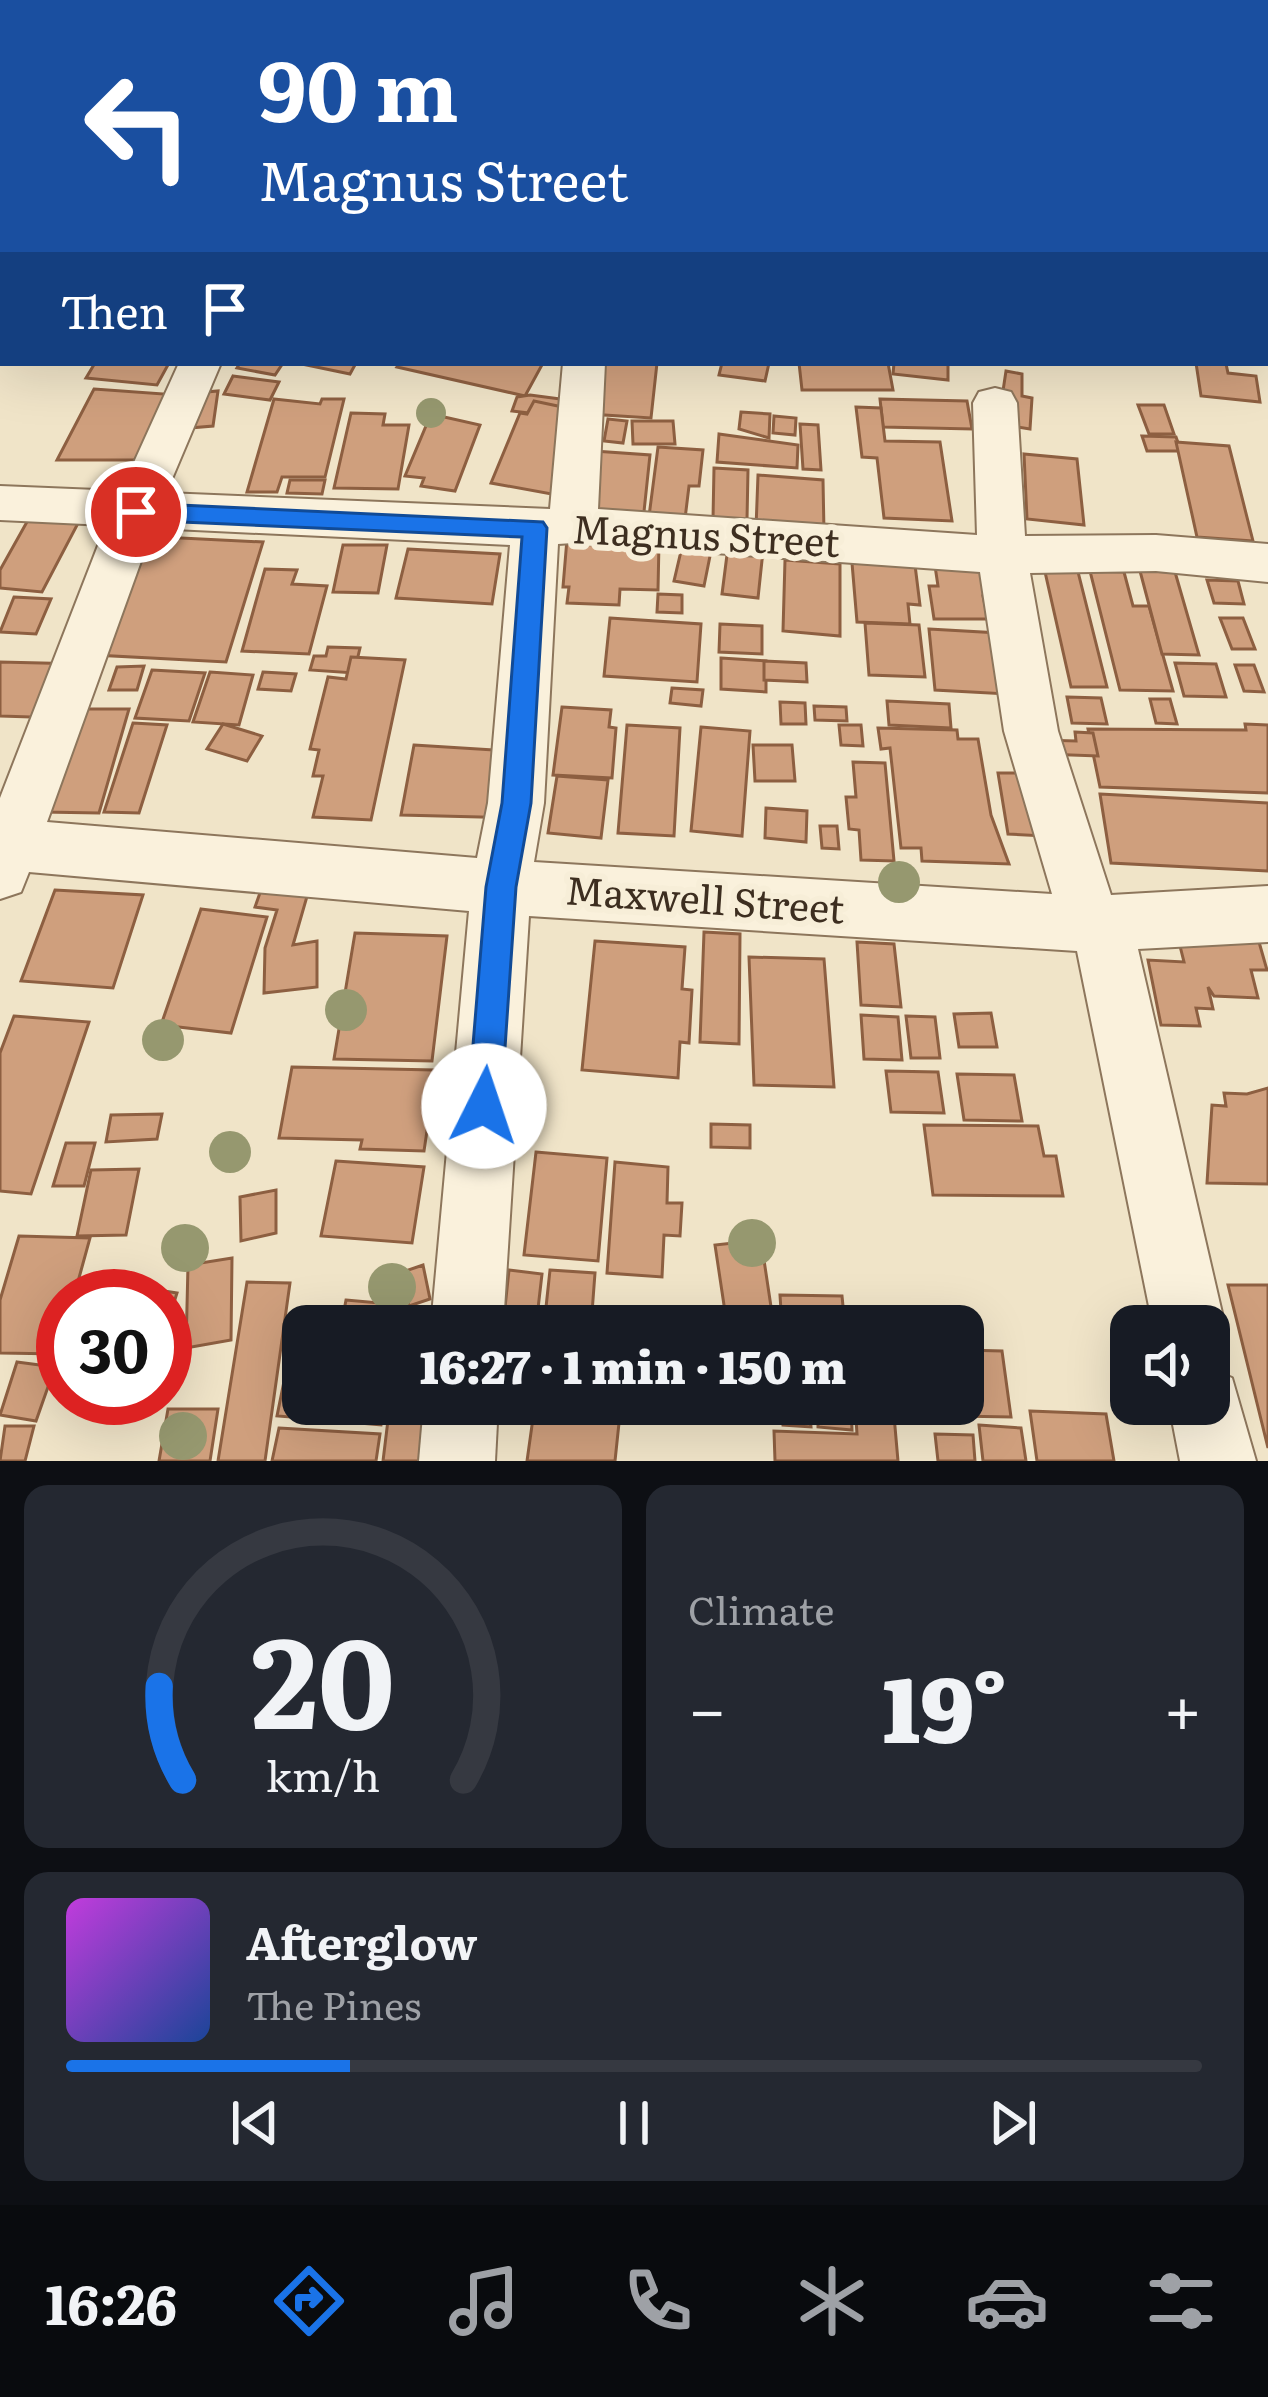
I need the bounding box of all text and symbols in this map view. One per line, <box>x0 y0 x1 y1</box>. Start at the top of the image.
text: 90 m <box>258 23 459 148</box>
icon: left <box>60 48 216 204</box>
text: Magnus Street <box>258 137 629 218</box>
text: Then <box>60 276 168 343</box>
icon: arrive <box>192 276 258 342</box>
pin <box>85 461 187 563</box>
icon: arrive <box>103 479 169 545</box>
street label: Magnus Street <box>571 497 842 569</box>
street label: Maxwell Street <box>564 858 847 936</box>
position arrow <box>421 1043 547 1169</box>
speed limit sign: 30 <box>36 1269 192 1425</box>
map controls <box>1110 1305 1230 1425</box>
button: sound <box>1110 1305 1230 1425</box>
text: 16:27 · 1 min · 150 m <box>420 1331 846 1398</box>
text: Climate <box>688 1579 834 1637</box>
text: 20 <box>251 1582 395 1767</box>
text: 19° <box>882 1637 1008 1771</box>
text: − <box>688 1656 726 1754</box>
text: + <box>1164 1656 1202 1754</box>
text: km/h <box>266 1741 380 1804</box>
text: Afterglow <box>246 1907 477 1974</box>
text: The Pines <box>246 1974 421 2032</box>
icon: previous <box>222 2090 288 2156</box>
icon: pause <box>601 2090 667 2156</box>
icon: next <box>980 2090 1046 2156</box>
icon: directions <box>267 2259 351 2343</box>
icon: music <box>442 2259 526 2343</box>
icon: phone <box>616 2259 700 2343</box>
icon: climate <box>790 2259 874 2343</box>
icon: car <box>965 2259 1049 2343</box>
icon: filters <box>1139 2259 1223 2343</box>
text: 16:26 <box>45 2261 177 2342</box>

